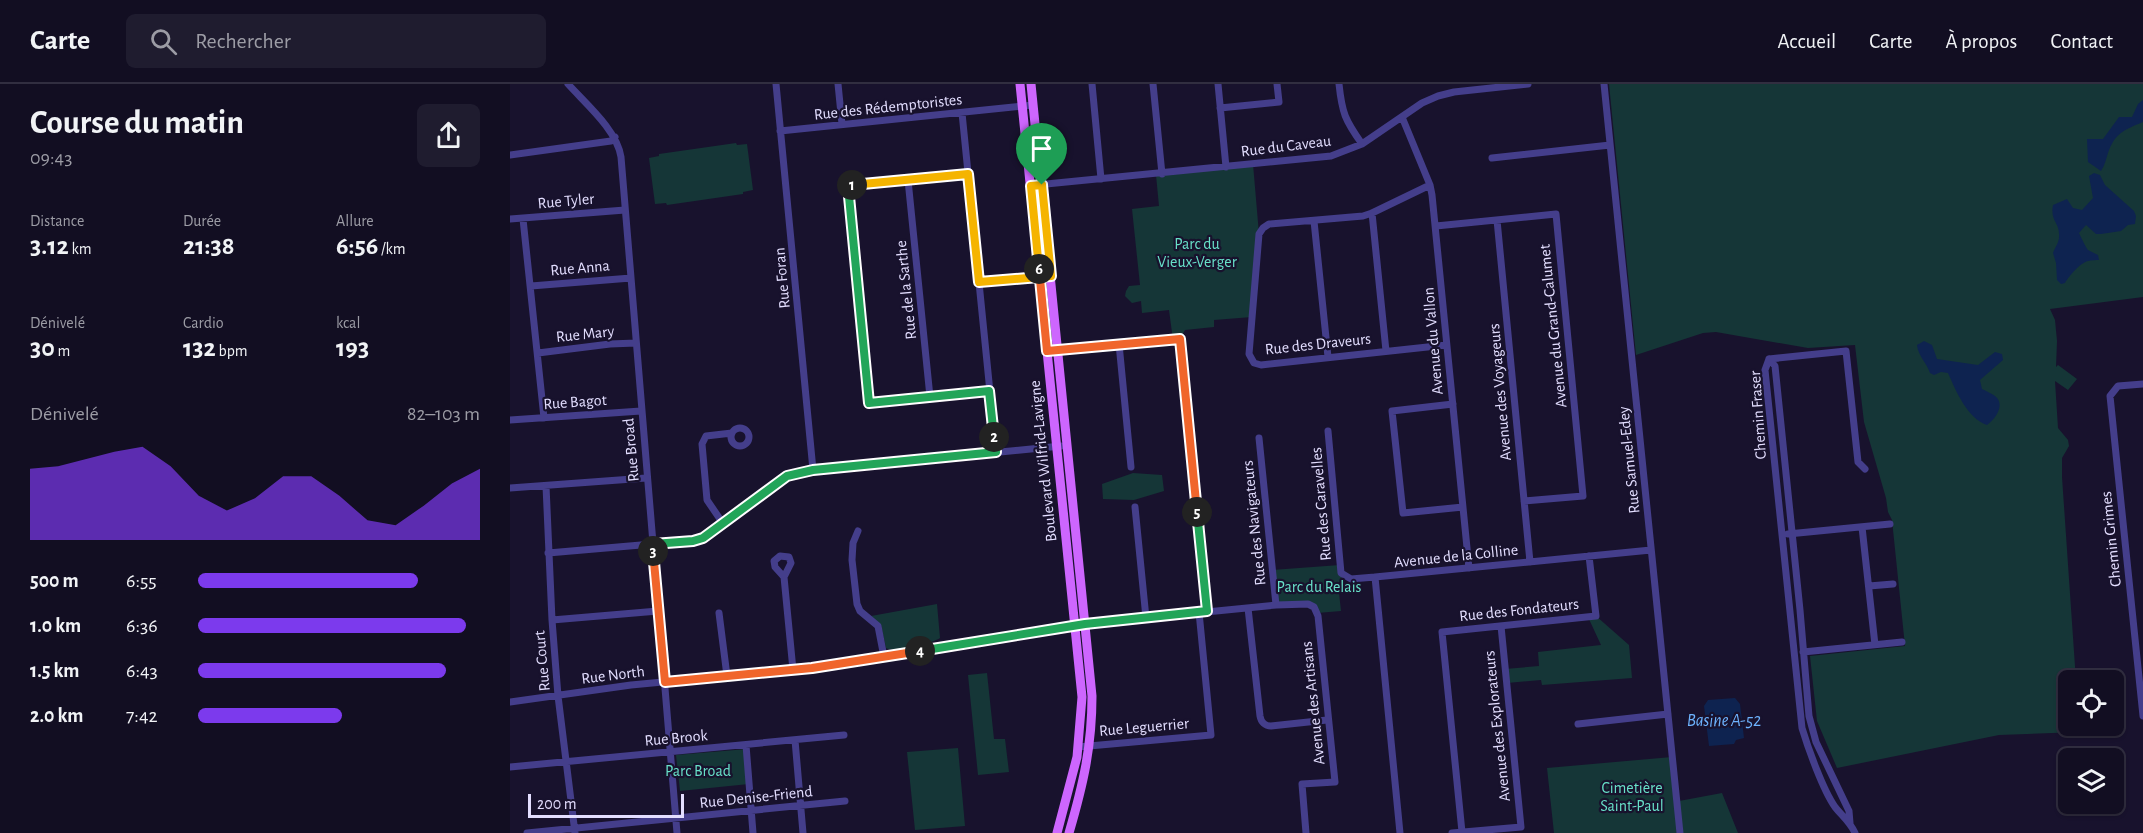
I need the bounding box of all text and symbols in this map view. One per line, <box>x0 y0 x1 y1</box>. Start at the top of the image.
search box <box>126 14 546 68</box>
icon: search <box>147 25 180 58</box>
text: Carte <box>30 27 90 55</box>
text: Rechercher <box>195 30 291 52</box>
text: Accueil <box>1778 31 1836 52</box>
text: Carte <box>1869 31 1912 52</box>
text: À propos <box>1945 31 2017 52</box>
text: Contact <box>2050 31 2113 52</box>
street label: Rue des Rédemptoristes <box>813 91 963 123</box>
button: share <box>417 104 480 167</box>
text: Course du matin <box>30 107 244 140</box>
pin <box>1016 123 1067 185</box>
icon: arrive <box>1025 132 1058 165</box>
street label: Rue du Caveau <box>1240 133 1332 159</box>
text: 09:43 <box>30 148 72 168</box>
pin: 1 <box>837 170 867 200</box>
text: 1 <box>849 177 855 193</box>
street label: Rue Tyler <box>537 190 596 212</box>
text: Distance <box>30 213 84 229</box>
text: Durée <box>183 213 221 229</box>
text: Allure <box>336 213 374 229</box>
text: 3.12 <box>30 233 69 259</box>
text: 21:38 <box>183 233 235 259</box>
text: 6:56 <box>336 233 378 259</box>
park label: Parc du Vieux-Verger <box>1157 236 1238 270</box>
street label: Rue de la Sarthe <box>893 240 919 340</box>
text: km <box>69 241 92 257</box>
text: /km <box>378 241 406 257</box>
street label: Avenue du Grand-Calumet <box>1536 243 1570 409</box>
street label: Rue Foran <box>771 247 793 309</box>
pin: 6 <box>1024 254 1054 284</box>
street label: Rue Anna <box>550 257 610 279</box>
text: 6 <box>1035 261 1043 277</box>
street label: Avenue du Vallon <box>1420 287 1446 395</box>
text: Dénivelé <box>30 315 85 331</box>
text: Cardio <box>183 315 224 331</box>
text: kcal <box>336 315 360 331</box>
street label: Rue Mary <box>555 323 615 346</box>
street label: Avenue des Voyageurs <box>1486 323 1515 461</box>
street label: Rue des Draveurs <box>1264 330 1372 358</box>
text: 30 <box>30 335 55 361</box>
text: 132 <box>183 335 216 361</box>
text: 193 <box>336 335 369 361</box>
text: m <box>55 343 70 359</box>
text: bpm <box>216 343 247 359</box>
street label: Chemin Fraser <box>1747 369 1769 460</box>
street label: Boulevard Wilfrid-Lavigne <box>1027 379 1059 543</box>
street label: Rue Bagot <box>543 392 607 412</box>
text: Dénivelé <box>30 404 99 424</box>
text: 82–103 m <box>407 404 480 424</box>
street label: Rue Samuel-Edey <box>1615 405 1644 514</box>
street label: Rue Broad <box>620 418 642 482</box>
pin: 2 <box>979 422 1009 452</box>
text: 2 <box>990 429 998 445</box>
street label: Rue des Caravelles <box>1308 447 1334 561</box>
street label: Rue des Navigateurs <box>1239 460 1269 586</box>
street label: Chemin Grimes <box>2098 490 2124 588</box>
pin: 5 <box>1182 497 1212 527</box>
text: 5 <box>1194 504 1200 520</box>
pin: 3 <box>638 536 668 566</box>
street label: Avenue de la Colline <box>1393 542 1519 570</box>
text: 3 <box>650 543 656 559</box>
text: 500 m <box>30 571 79 591</box>
text: 6:55 <box>126 571 157 591</box>
park label: Parc du Relais <box>1277 579 1362 595</box>
street label: Rue des Fondateurs <box>1458 596 1580 624</box>
text: 1.0 km <box>30 616 81 636</box>
text: 6:36 <box>126 616 158 636</box>
street label: Rue Court <box>531 630 553 692</box>
pin: 4 <box>905 636 935 666</box>
street label: Avenue des Artisans <box>1299 640 1327 766</box>
text: 4 <box>916 643 924 659</box>
street label: Avenue des Explorateurs <box>1481 650 1513 802</box>
text: 1.5 km <box>30 661 79 681</box>
text: 6:43 <box>126 661 158 681</box>
street label: Rue North <box>580 663 646 687</box>
map controls <box>2058 670 2124 814</box>
button: locate <box>2058 670 2124 736</box>
text: 2.0 km <box>30 706 83 726</box>
text: 7:42 <box>126 706 158 726</box>
water label: Basine A-52 <box>1687 712 1761 730</box>
street label: Rue Leguerrier <box>1098 715 1191 739</box>
street label: Rue Brook <box>644 727 709 749</box>
button: layers <box>2058 748 2124 814</box>
park label: Parc Broad <box>665 763 731 779</box>
park label: Cimetière Saint-Paul <box>1600 780 1664 814</box>
street label: Rue Denise-Friend <box>699 783 813 811</box>
scale bar <box>528 791 684 818</box>
text: 200 m <box>537 796 577 812</box>

